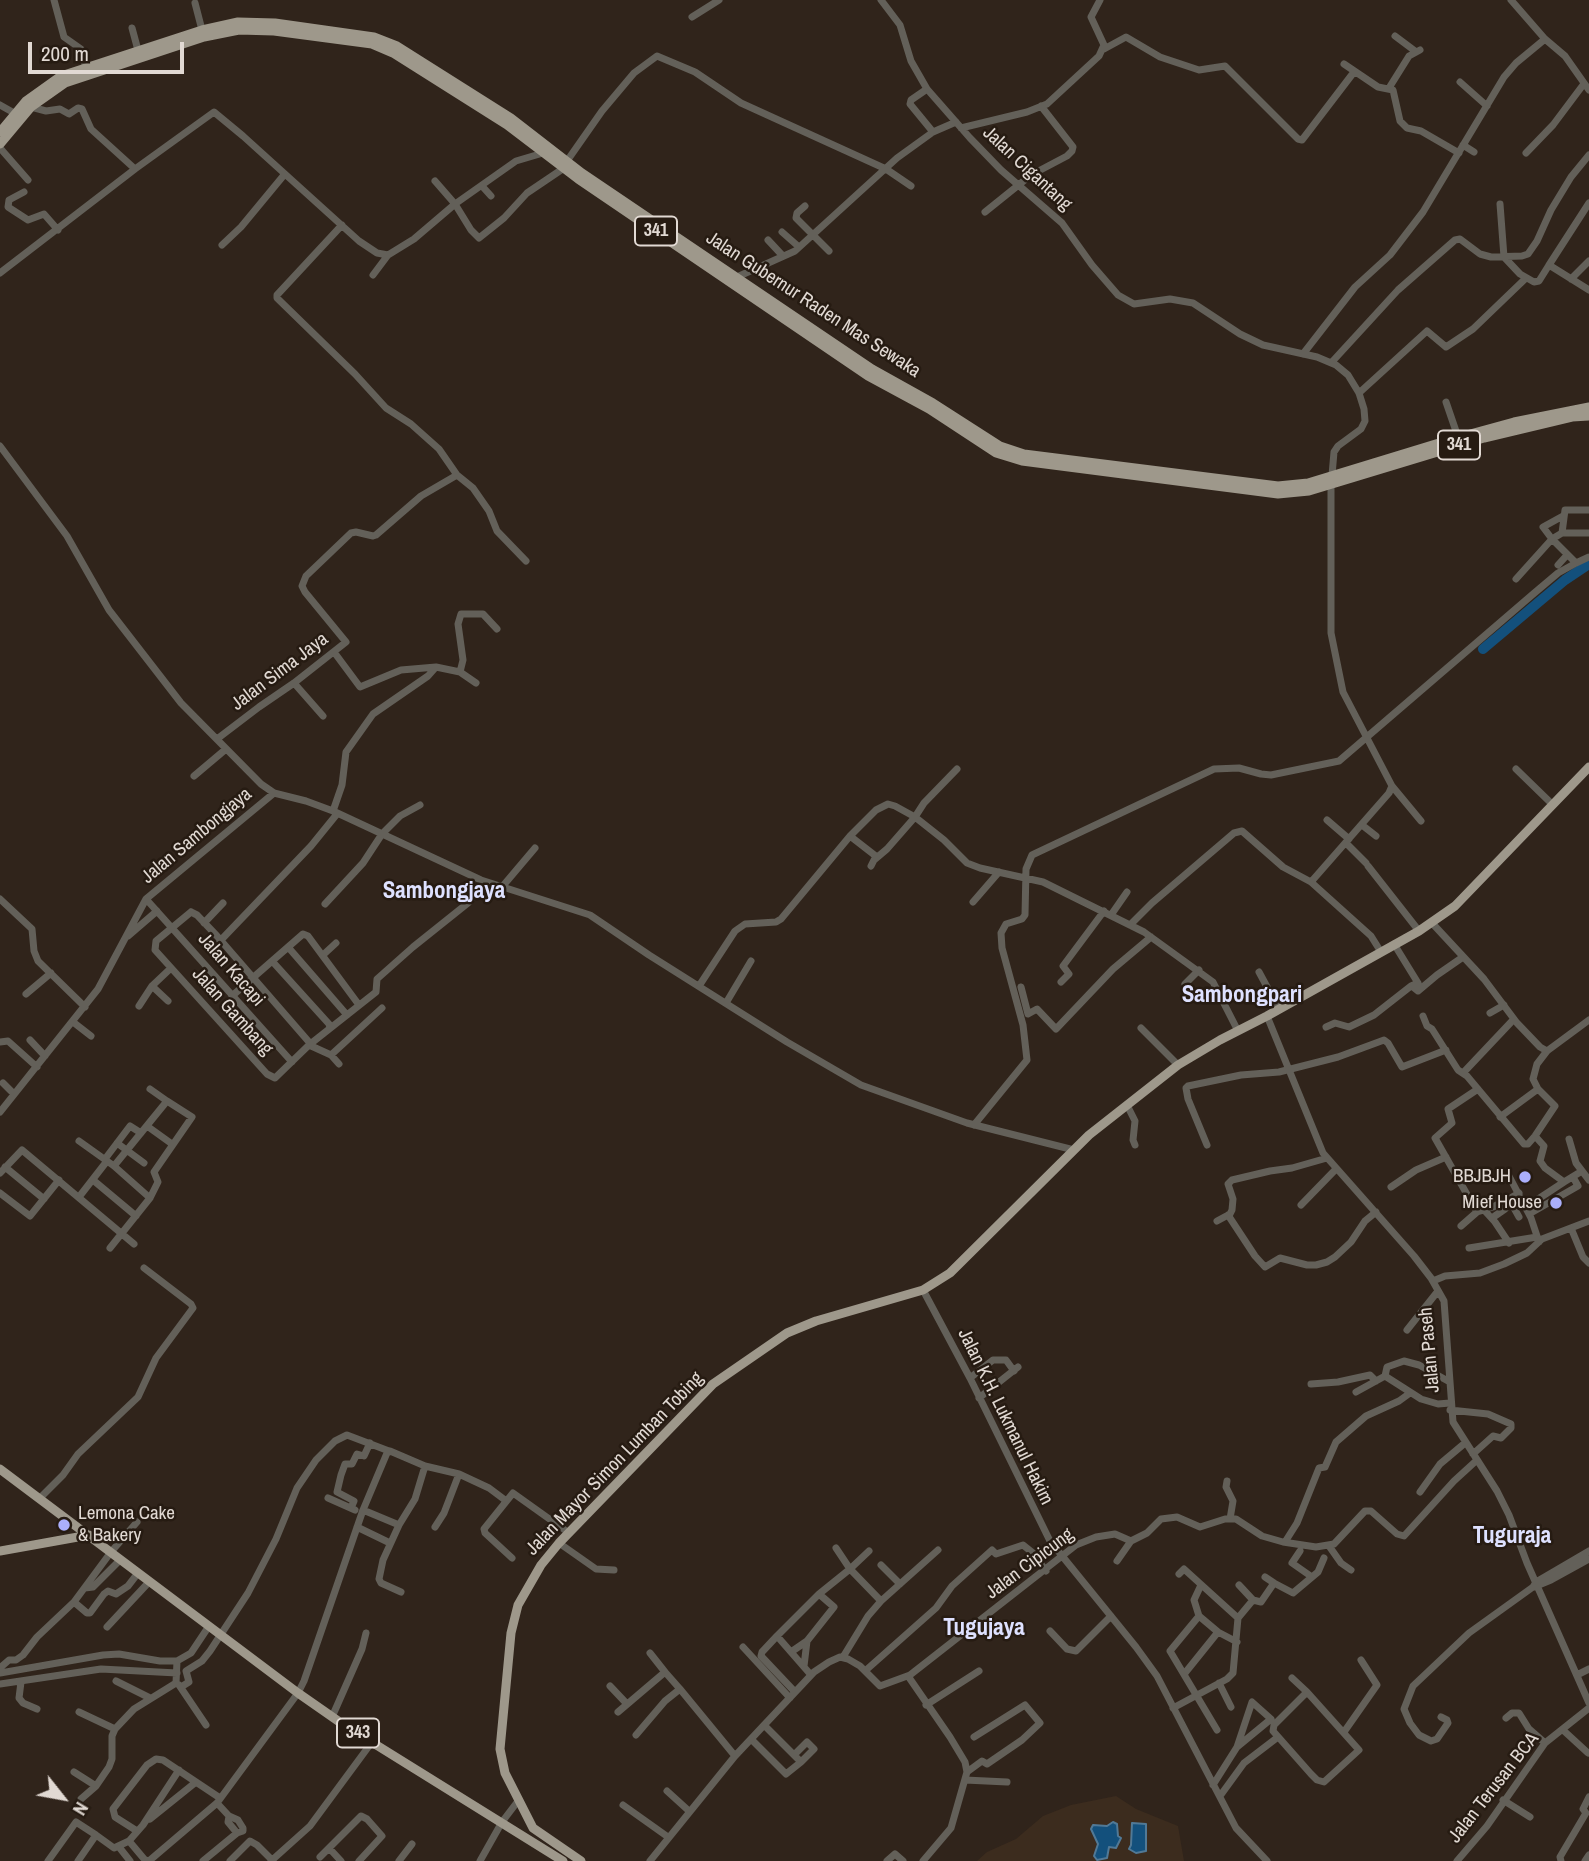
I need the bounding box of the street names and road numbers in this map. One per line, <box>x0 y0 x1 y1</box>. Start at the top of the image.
street label: Jalan Cigantang <box>978 122 1076 216</box>
road number: 341 <box>635 216 677 246</box>
street label: Jalan Gubernur Raden Mas Sewaka <box>701 227 925 383</box>
road number: 341 <box>1438 430 1480 460</box>
street label: Jalan Sima Jaya <box>227 628 333 716</box>
street label: Jalan Sambongjaya <box>137 783 257 889</box>
street label: Jalan Kacapi <box>193 929 269 1011</box>
street label: Jalan Gambang <box>187 964 277 1060</box>
street label: Jalan Paseh <box>1415 1306 1445 1394</box>
street label: Jalan K.H. Lukmanul Hakim <box>952 1325 1058 1509</box>
street label: Jalan Mayor Simon Lumban Tobing <box>521 1368 709 1560</box>
street label: Jalan Cipicung <box>982 1524 1078 1604</box>
road number: 343 <box>337 1718 379 1748</box>
street label: Jalan Terusan BCA <box>1444 1728 1544 1848</box>

